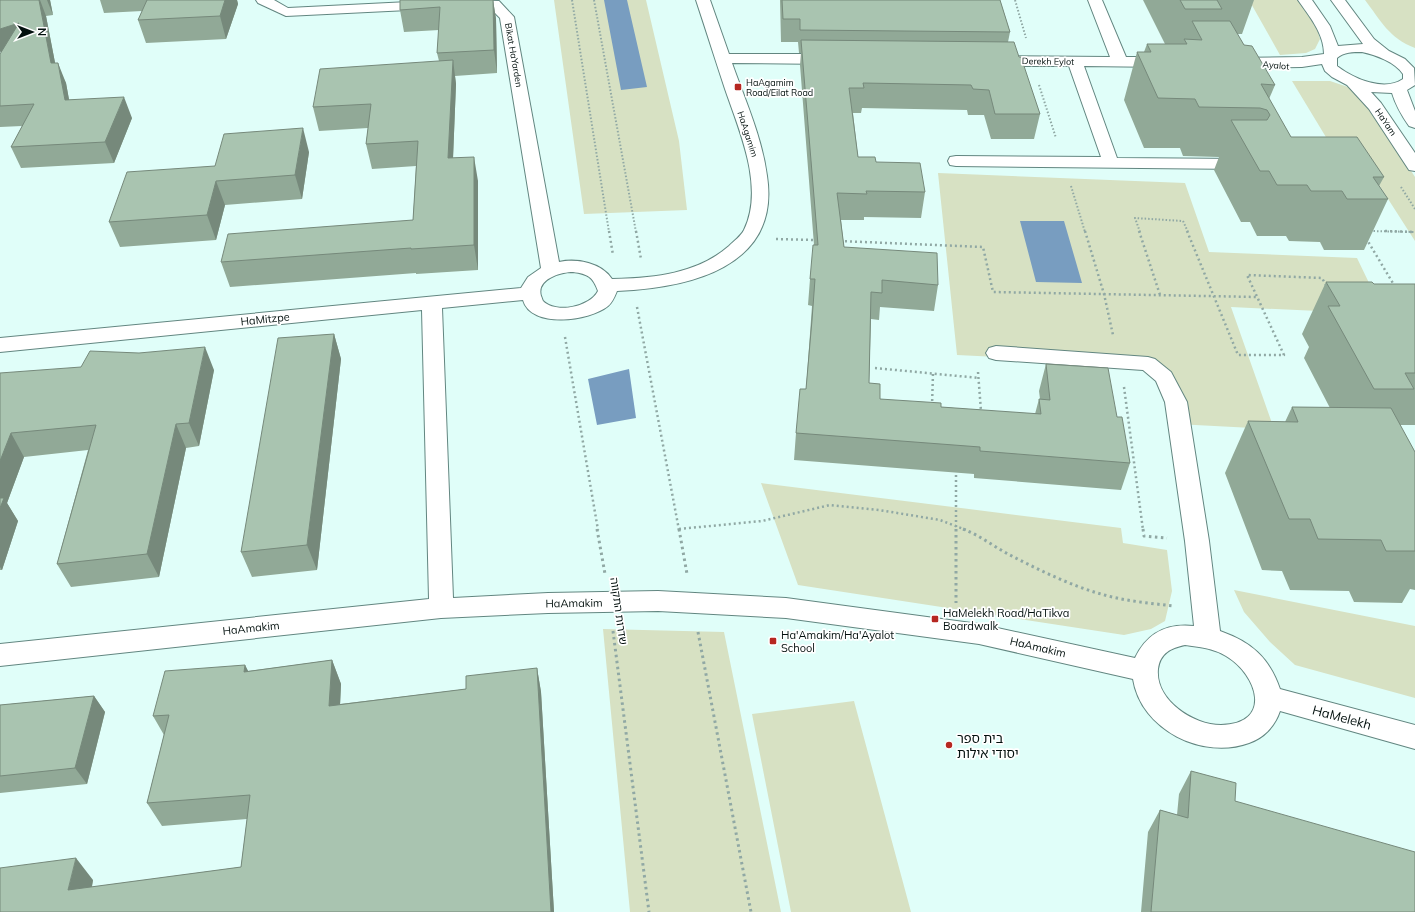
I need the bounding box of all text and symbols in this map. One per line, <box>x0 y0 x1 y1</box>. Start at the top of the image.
north arrow <box>12 12 52 52</box>
street label: Bikat HaYarden <box>503 22 525 88</box>
text: N <box>35 28 49 36</box>
street label: Derekh Eylot <box>1022 55 1074 68</box>
street label: Ayalot <box>1262 58 1290 73</box>
place label: HaAgamim Road/Eilat Road <box>746 77 813 98</box>
marker: HaAgamim Road/Eilat Road <box>733 82 743 92</box>
street label: HaYam <box>1373 106 1399 138</box>
street label: HaAgamim <box>735 110 761 158</box>
street label: HaMitzpe <box>240 309 290 329</box>
street label: שדרות התקווה <box>607 576 631 646</box>
street label: HaAmakim <box>545 596 603 610</box>
place label: HaMelekh Road/HaTikva Boardwalk <box>943 606 1069 633</box>
marker: HaMelekh Road/HaTikva Boardwalk <box>930 614 940 624</box>
street label: HaAmakim <box>222 618 280 638</box>
place label: Ha'Amakim/Ha'Ayalot School <box>781 628 894 655</box>
street label: HaAmakim <box>1009 634 1067 660</box>
marker: Ha'Amakim/Ha'Ayalot School <box>768 636 778 646</box>
street label: HaMelekh <box>1311 701 1373 733</box>
place label: בית ספר יסודי אילות <box>957 730 1019 761</box>
marker: בית ספר יסודי אילות <box>944 740 954 750</box>

